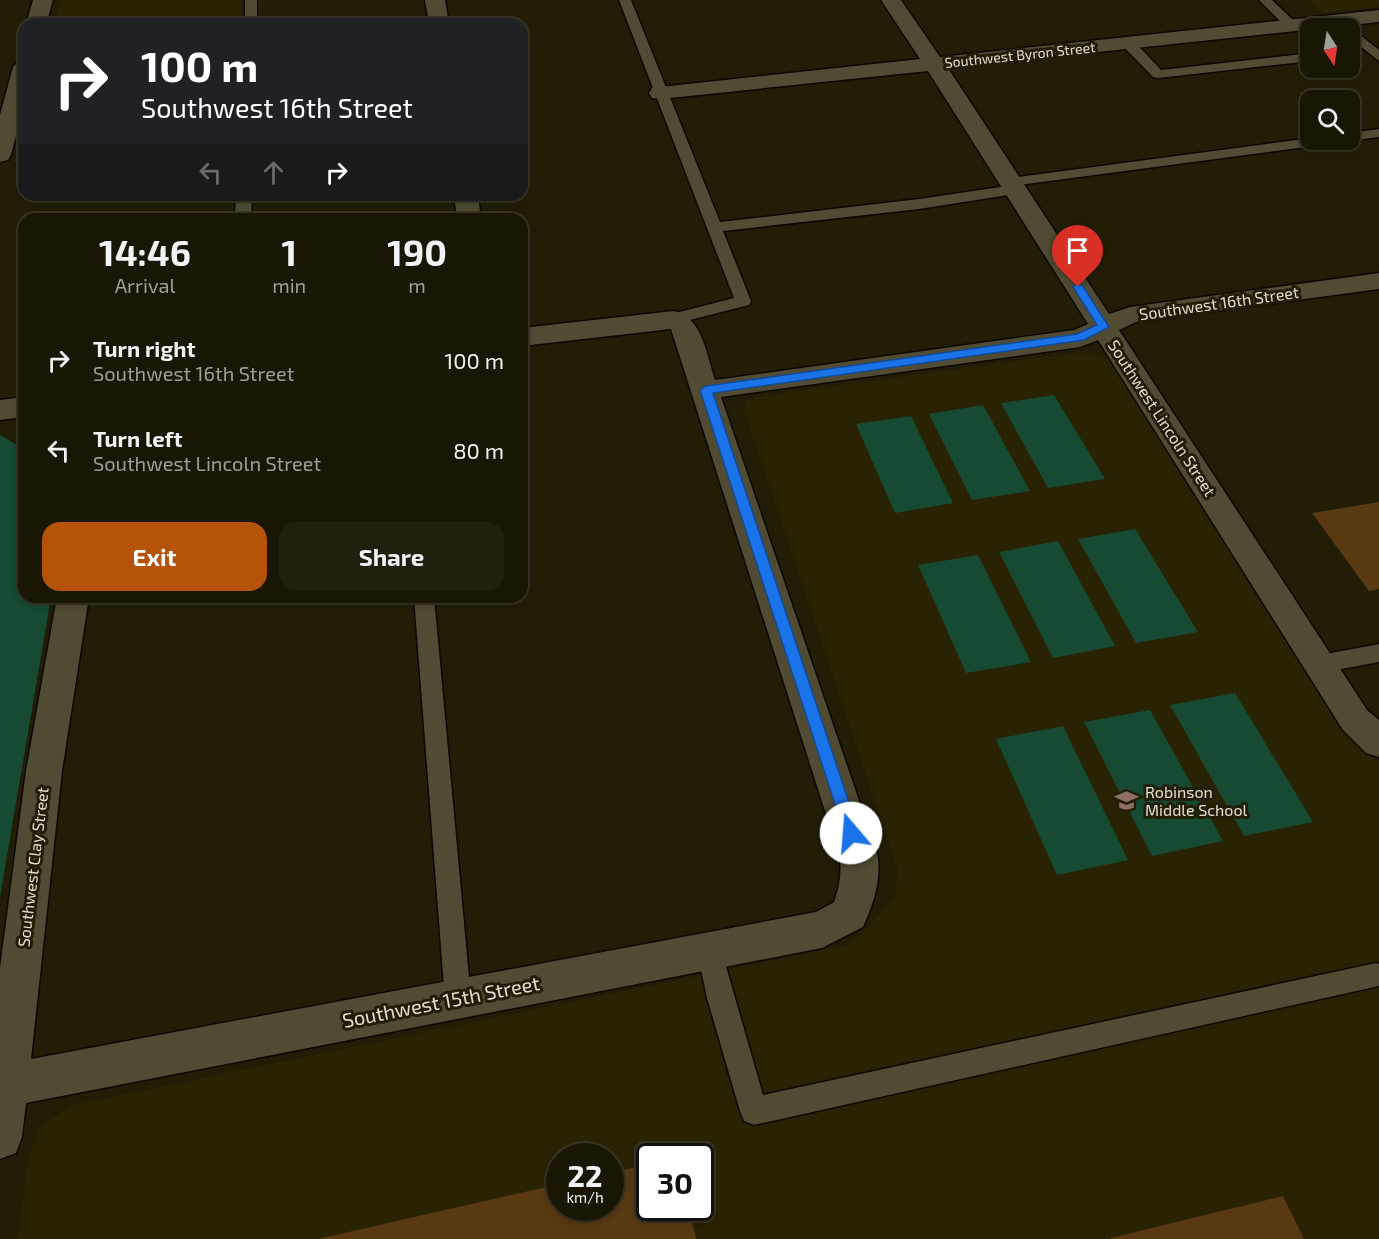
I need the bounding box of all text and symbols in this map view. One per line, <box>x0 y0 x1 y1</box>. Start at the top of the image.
north arrow <box>1300 18 1360 78</box>
map controls <box>1300 18 1360 150</box>
street label: Southwest Byron Street <box>944 38 1096 71</box>
text: 100 m <box>141 40 258 90</box>
icon: right <box>42 42 120 120</box>
button: search <box>1300 90 1360 150</box>
text: Southwest 16th Street <box>141 91 413 123</box>
icon: left <box>194 156 227 189</box>
icon: ahead <box>257 156 290 189</box>
icon: right <box>320 156 353 189</box>
pin <box>1052 225 1103 287</box>
text: 14:46 <box>99 230 191 273</box>
text: 1 <box>281 230 297 273</box>
text: 190 <box>387 230 447 273</box>
icon: arrive <box>1061 234 1094 267</box>
text: Arrival <box>115 273 176 297</box>
text: min <box>272 273 306 297</box>
text: m <box>408 273 426 297</box>
street label: Southwest 16th Street <box>1138 282 1300 323</box>
text: Turn right <box>93 335 195 361</box>
street label: Southwest Lincoln Street <box>1105 336 1220 499</box>
icon: right <box>42 344 75 377</box>
text: 100 m <box>445 347 504 373</box>
text: Southwest 16th Street <box>93 361 294 385</box>
text: Turn left <box>93 425 182 451</box>
icon: left <box>42 434 75 467</box>
text: 80 m <box>453 437 504 463</box>
text: Southwest Lincoln Street <box>93 451 321 475</box>
button: Exit <box>42 522 267 591</box>
button: Share <box>279 522 504 591</box>
place label: Robinson Middle School <box>1145 782 1248 819</box>
street label: Southwest Clay Street <box>13 786 52 948</box>
school or university icon: Robinson Middle School <box>1114 788 1140 814</box>
position arrow <box>819 801 883 865</box>
street label: Southwest 15th Street <box>340 970 542 1032</box>
speed limit sign: 30 <box>636 1143 714 1221</box>
text: 22 <box>568 1157 602 1193</box>
text: km/h <box>566 1188 604 1206</box>

